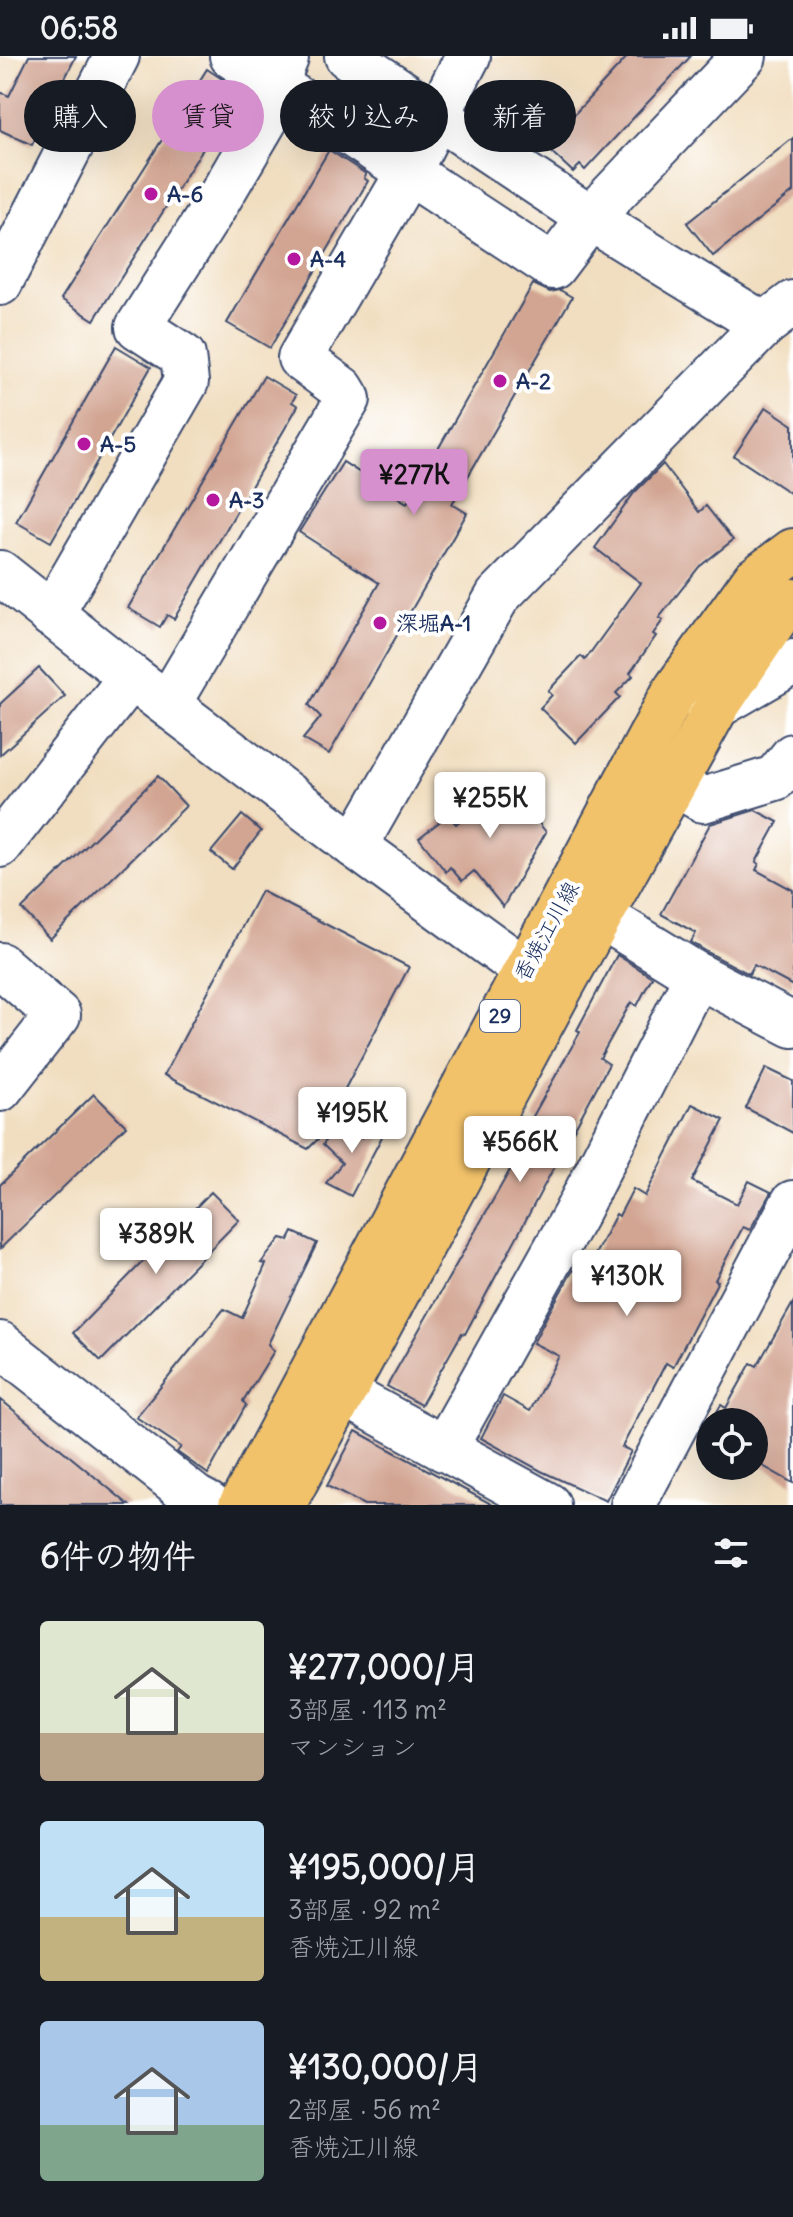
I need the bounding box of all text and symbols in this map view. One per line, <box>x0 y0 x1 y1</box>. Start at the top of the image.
text: 06:58 <box>40 9 118 47</box>
chip: 購入 <box>24 80 136 152</box>
chip: 賃貸 <box>152 80 264 152</box>
chip: 絞り込み <box>280 80 448 152</box>
chip: 新着 <box>464 80 576 152</box>
place label: A-6 <box>167 180 203 208</box>
marker: A-6 <box>142 185 160 203</box>
place label: A-4 <box>310 245 347 273</box>
marker: A-4 <box>285 250 303 268</box>
place label: A-2 <box>516 367 551 395</box>
marker: A-2 <box>491 372 509 390</box>
place label: A-5 <box>100 430 136 458</box>
marker: A-5 <box>75 435 93 453</box>
pin: ¥277K <box>358 449 470 517</box>
text: ¥277K <box>378 458 450 491</box>
place label: A-3 <box>229 486 265 514</box>
marker: A-3 <box>204 491 222 509</box>
place label: 深堀A-1 <box>396 609 471 637</box>
marker: 深堀A-1 <box>371 614 389 632</box>
pin: ¥255K <box>434 772 546 840</box>
text: ¥255K <box>452 781 528 814</box>
street label: 香焼江川線 <box>507 876 585 986</box>
road number: 29 <box>480 1000 520 1032</box>
pin: ¥195K <box>296 1087 408 1155</box>
text: ¥195K <box>316 1096 388 1129</box>
pin: ¥566K <box>464 1116 576 1184</box>
text: ¥566K <box>482 1125 558 1158</box>
pin: ¥389K <box>100 1208 212 1276</box>
text: ¥389K <box>118 1217 194 1250</box>
pin: ¥130K <box>571 1250 683 1318</box>
text: ¥130K <box>590 1259 664 1292</box>
map controls <box>696 1408 768 1480</box>
button: locate <box>696 1408 768 1480</box>
icon: filters <box>709 1531 753 1575</box>
text: 6件の物件 <box>40 1534 196 1577</box>
text: ¥277,000/月 <box>288 1645 480 1688</box>
icon: home <box>104 1653 200 1749</box>
text: 3部屋 · 113 m² <box>288 1693 447 1726</box>
text: マンション <box>288 1730 417 1763</box>
text: ¥195,000/月 <box>288 1845 481 1888</box>
icon: home <box>104 1853 200 1949</box>
text: 3部屋 · 92 m² <box>288 1893 441 1926</box>
text: 香焼江川線 <box>288 1930 418 1963</box>
text: ¥130,000/月 <box>288 2045 483 2088</box>
icon: home <box>104 2053 200 2149</box>
text: 2部屋 · 56 m² <box>288 2093 441 2126</box>
text: 香焼江川線 <box>288 2130 418 2163</box>

